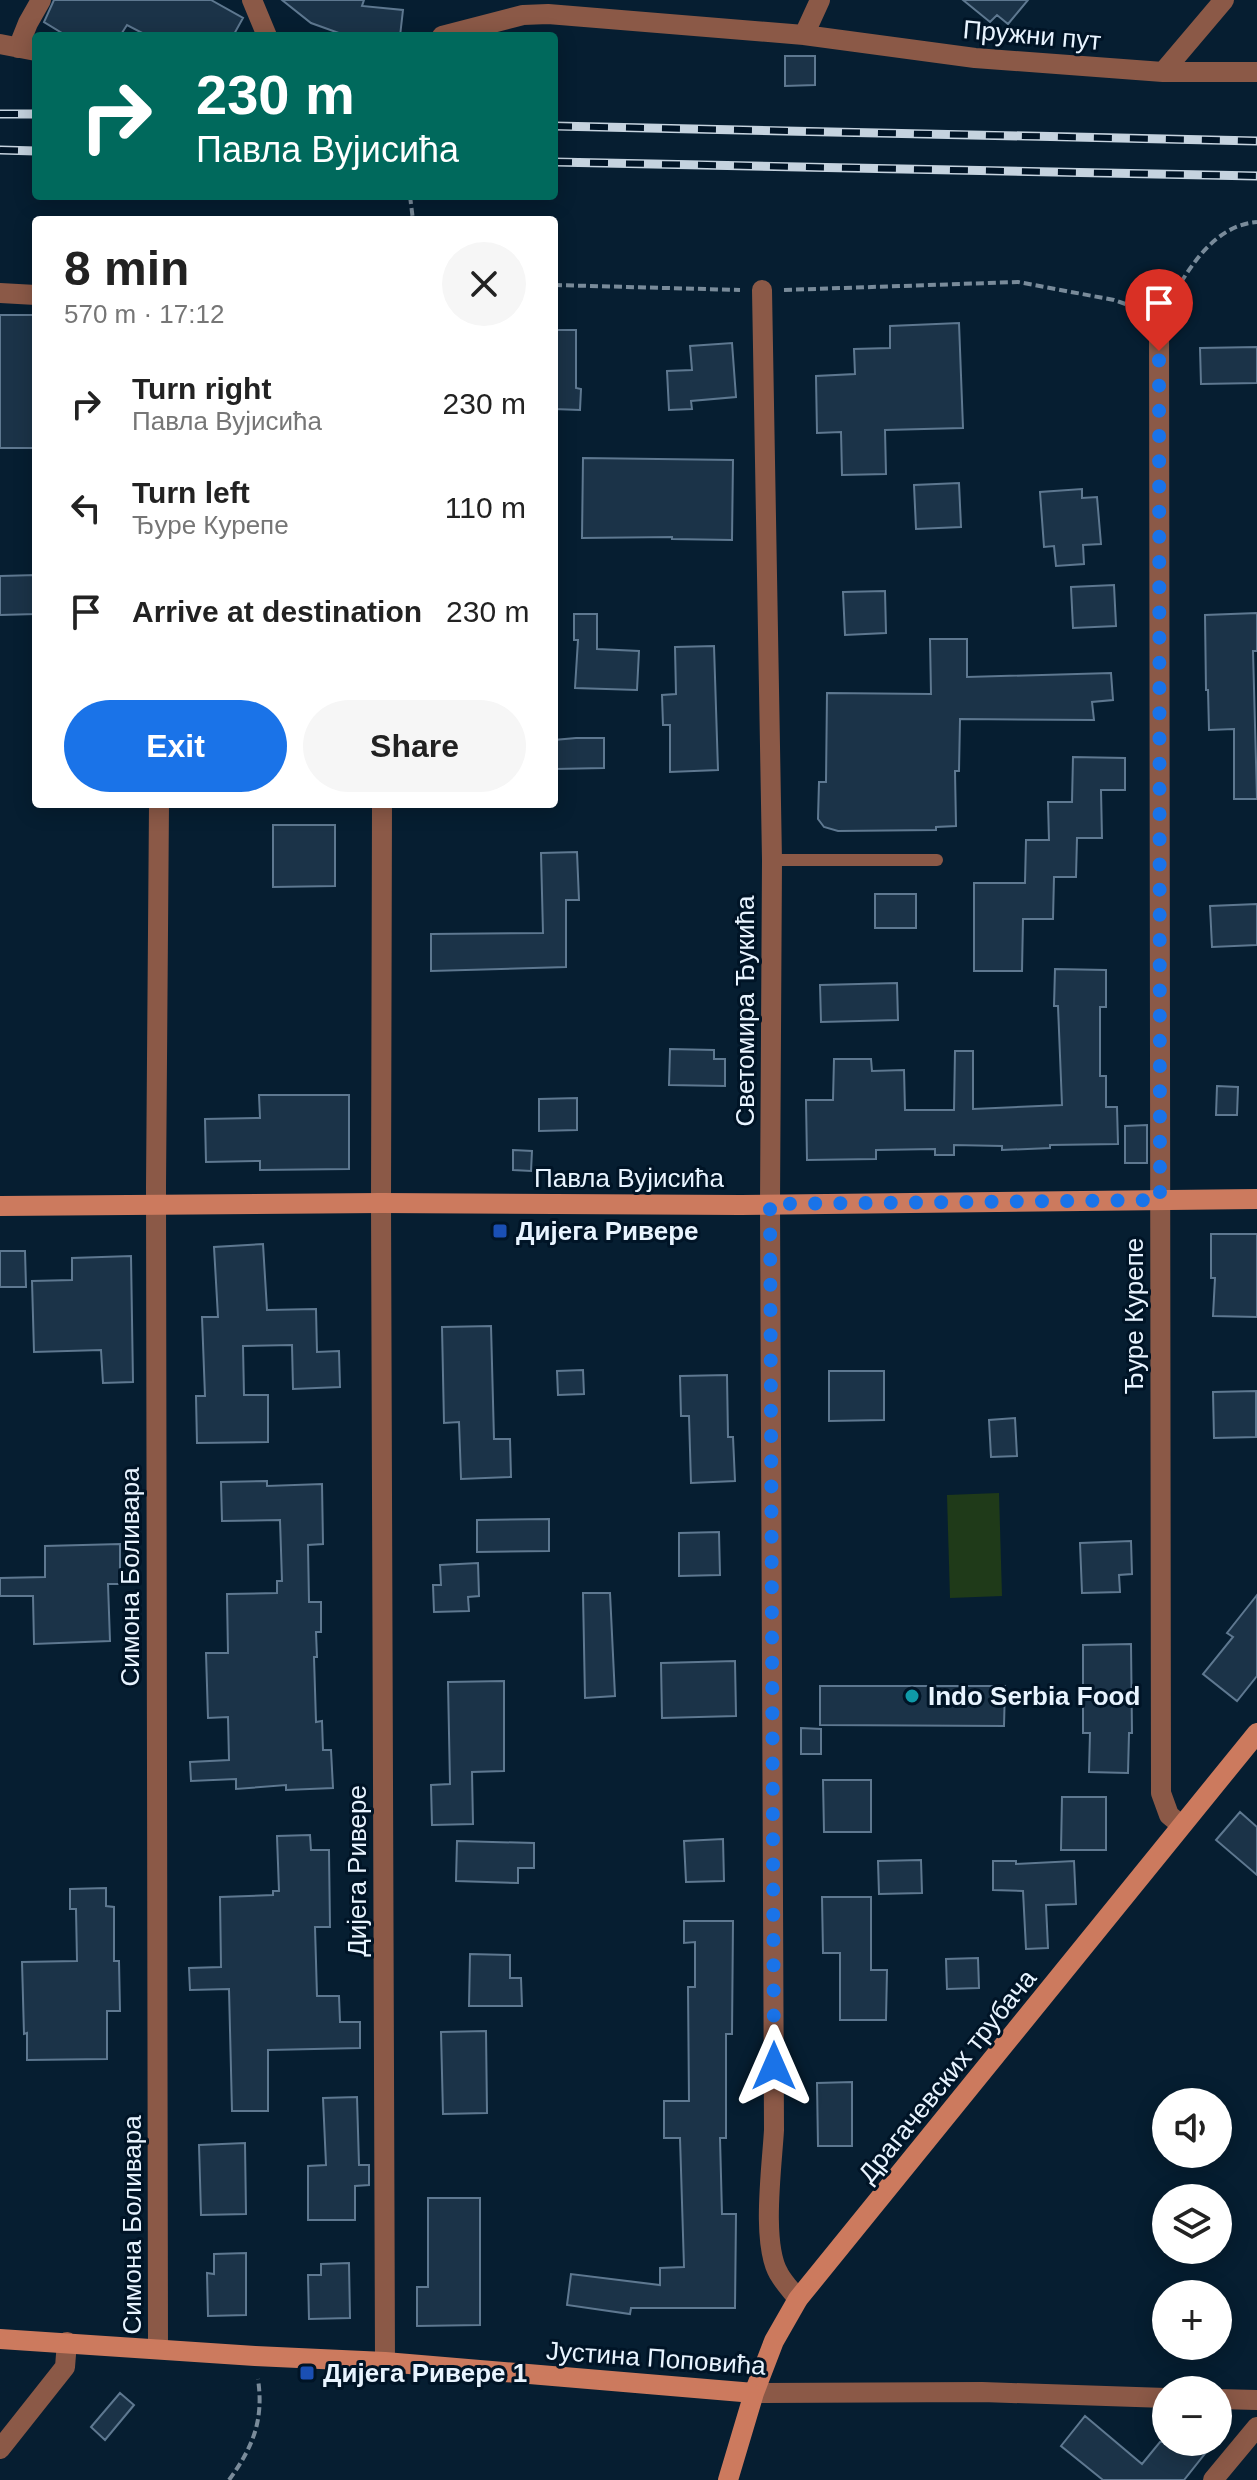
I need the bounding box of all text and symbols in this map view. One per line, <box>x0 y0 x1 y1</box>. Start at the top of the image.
street label: Пружни пут <box>962 14 1102 56</box>
text: 230 m <box>196 63 355 126</box>
icon: right <box>64 64 168 168</box>
text: Павла Вујисића <box>196 129 459 170</box>
text: 8 min <box>64 242 189 295</box>
button: close <box>442 242 526 326</box>
pin <box>1125 269 1193 351</box>
icon: arrive <box>1137 281 1181 325</box>
text: 570 m · 17:12 <box>64 299 224 329</box>
text: Turn right <box>132 372 271 405</box>
icon: right <box>64 382 108 426</box>
text: 230 m <box>443 387 526 420</box>
text: Павла Вујисића <box>132 406 322 436</box>
text: Turn left <box>132 476 250 509</box>
icon: left <box>64 486 108 530</box>
text: 110 m <box>445 491 526 524</box>
text: Ђуре Курепе <box>132 510 289 540</box>
icon: arrive <box>64 590 108 634</box>
text: Arrive at destination <box>132 595 422 628</box>
text: 230 m <box>446 595 529 628</box>
button: Exit <box>64 700 287 792</box>
button: Share <box>303 700 526 792</box>
street label: Светомира Ђукића <box>730 895 760 1126</box>
street label: Павла Вујисића <box>534 1163 725 1193</box>
place label: Дијега Ривере <box>516 1216 698 1246</box>
marker: Дијега Ривере <box>491 1222 509 1240</box>
street label: Ђуре Курепе <box>1119 1238 1149 1394</box>
street label: Симона Боливара <box>115 1467 145 1687</box>
place label: Indo Serbia Food <box>928 1681 1140 1711</box>
marker: Indo Serbia Food <box>903 1687 921 1705</box>
street label: Дијега Ривере <box>342 1785 372 1957</box>
street label: Драгачевских трубача <box>852 1963 1043 2189</box>
position arrow <box>732 2024 816 2108</box>
map controls <box>1152 2088 1232 2456</box>
button: sound <box>1152 2088 1232 2168</box>
street label: Симона Боливара <box>117 2115 147 2335</box>
button: layers <box>1152 2184 1232 2264</box>
button: + <box>1152 2280 1232 2360</box>
street label: Јустина Поповића <box>545 2335 767 2381</box>
place label: Дијега Ривере 1 <box>323 2358 527 2388</box>
marker: Дијега Ривере 1 <box>298 2364 316 2382</box>
button: − <box>1152 2376 1232 2456</box>

